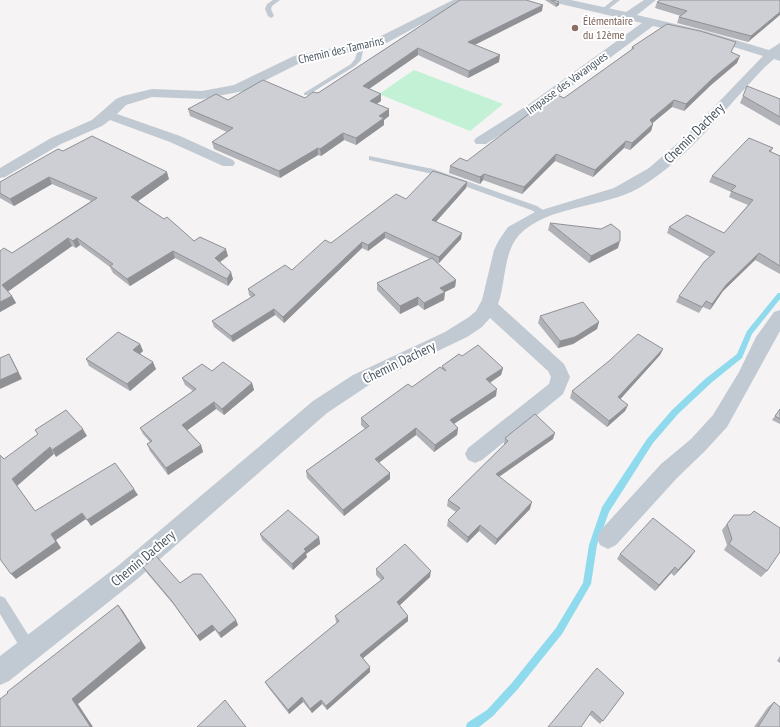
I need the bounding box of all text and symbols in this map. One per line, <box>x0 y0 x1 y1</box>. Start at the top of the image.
place label: Élémentaire du 12ème <box>583 13 633 42</box>
marker: Élémentaire du 12ème <box>570 23 580 33</box>
street label: Chemin des Tamarins <box>297 32 385 67</box>
street label: Impasse des Vavangues <box>523 48 610 117</box>
street label: Chemin Dachery <box>660 98 729 167</box>
street label: Chemin Dachery <box>360 336 439 387</box>
street label: Chemin Dachery <box>107 525 179 590</box>

